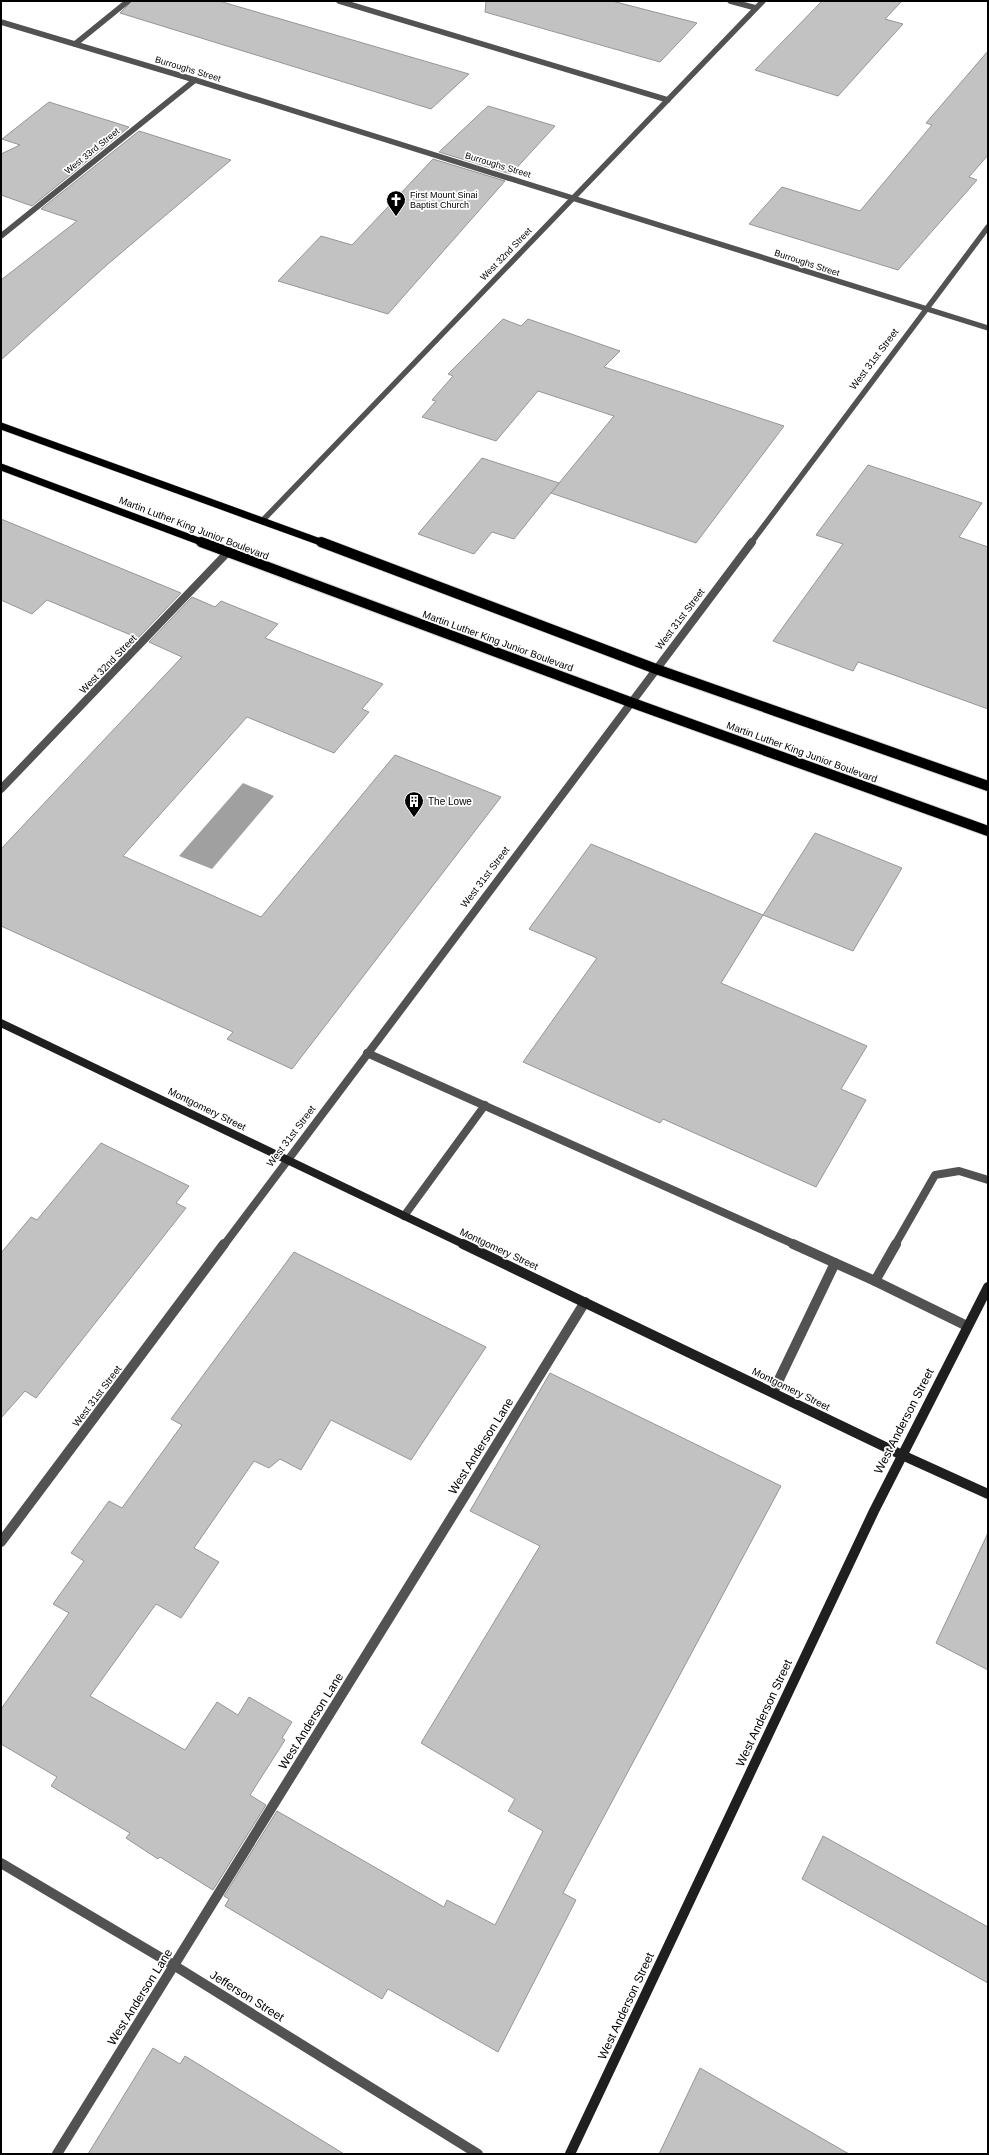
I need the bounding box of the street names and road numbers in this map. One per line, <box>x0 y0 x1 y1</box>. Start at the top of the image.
street label: Burroughs Street <box>154 54 222 84</box>
street label: West 33rd Street <box>63 126 122 176</box>
street label: Burroughs Street <box>464 150 532 180</box>
street label: West 32nd Street <box>478 225 534 282</box>
street label: Burroughs Street <box>773 248 841 278</box>
street label: West 31st Street <box>847 326 901 392</box>
street label: Martin Luther King Junior Boulevard <box>118 494 270 562</box>
street label: West 31st Street <box>653 586 707 652</box>
street label: Martin Luther King Junior Boulevard <box>421 609 575 673</box>
street label: West 32nd Street <box>77 632 139 696</box>
street label: Martin Luther King Junior Boulevard <box>725 720 879 784</box>
street label: West 31st Street <box>458 844 512 910</box>
street label: Montgomery Street <box>166 1085 248 1133</box>
street label: West 31st Street <box>264 1103 318 1169</box>
street label: Montgomery Street <box>458 1226 540 1272</box>
street label: West 31st Street <box>70 1363 124 1429</box>
street label: Montgomery Street <box>750 1365 832 1413</box>
street label: West Anderson Street <box>871 1365 937 1476</box>
street label: West Anderson Lane <box>446 1395 517 1497</box>
street label: West Anderson Street <box>733 1657 795 1769</box>
street label: West Anderson Lane <box>276 1670 347 1772</box>
street label: West Anderson Lane <box>105 1946 176 2048</box>
street label: West Anderson Street <box>595 1950 657 2062</box>
street label: Jefferson Street <box>207 1968 287 2025</box>

